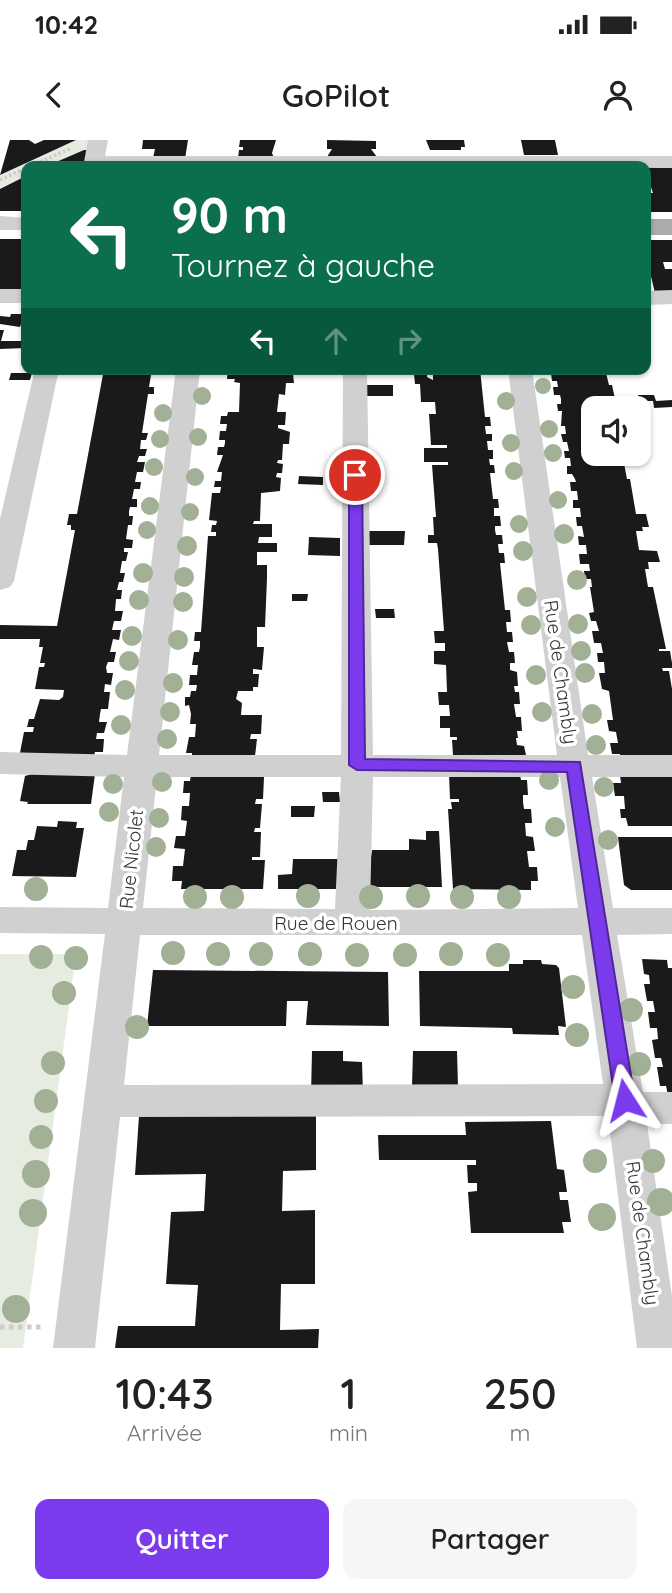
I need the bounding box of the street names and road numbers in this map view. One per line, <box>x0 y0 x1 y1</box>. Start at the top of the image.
street label: Rue de Chambly <box>539 598 583 746</box>
street label: Rue Nicolet <box>114 808 148 910</box>
street label: Rue de Rouen <box>274 911 398 935</box>
street label: Rue de Chambly <box>621 1159 665 1307</box>

